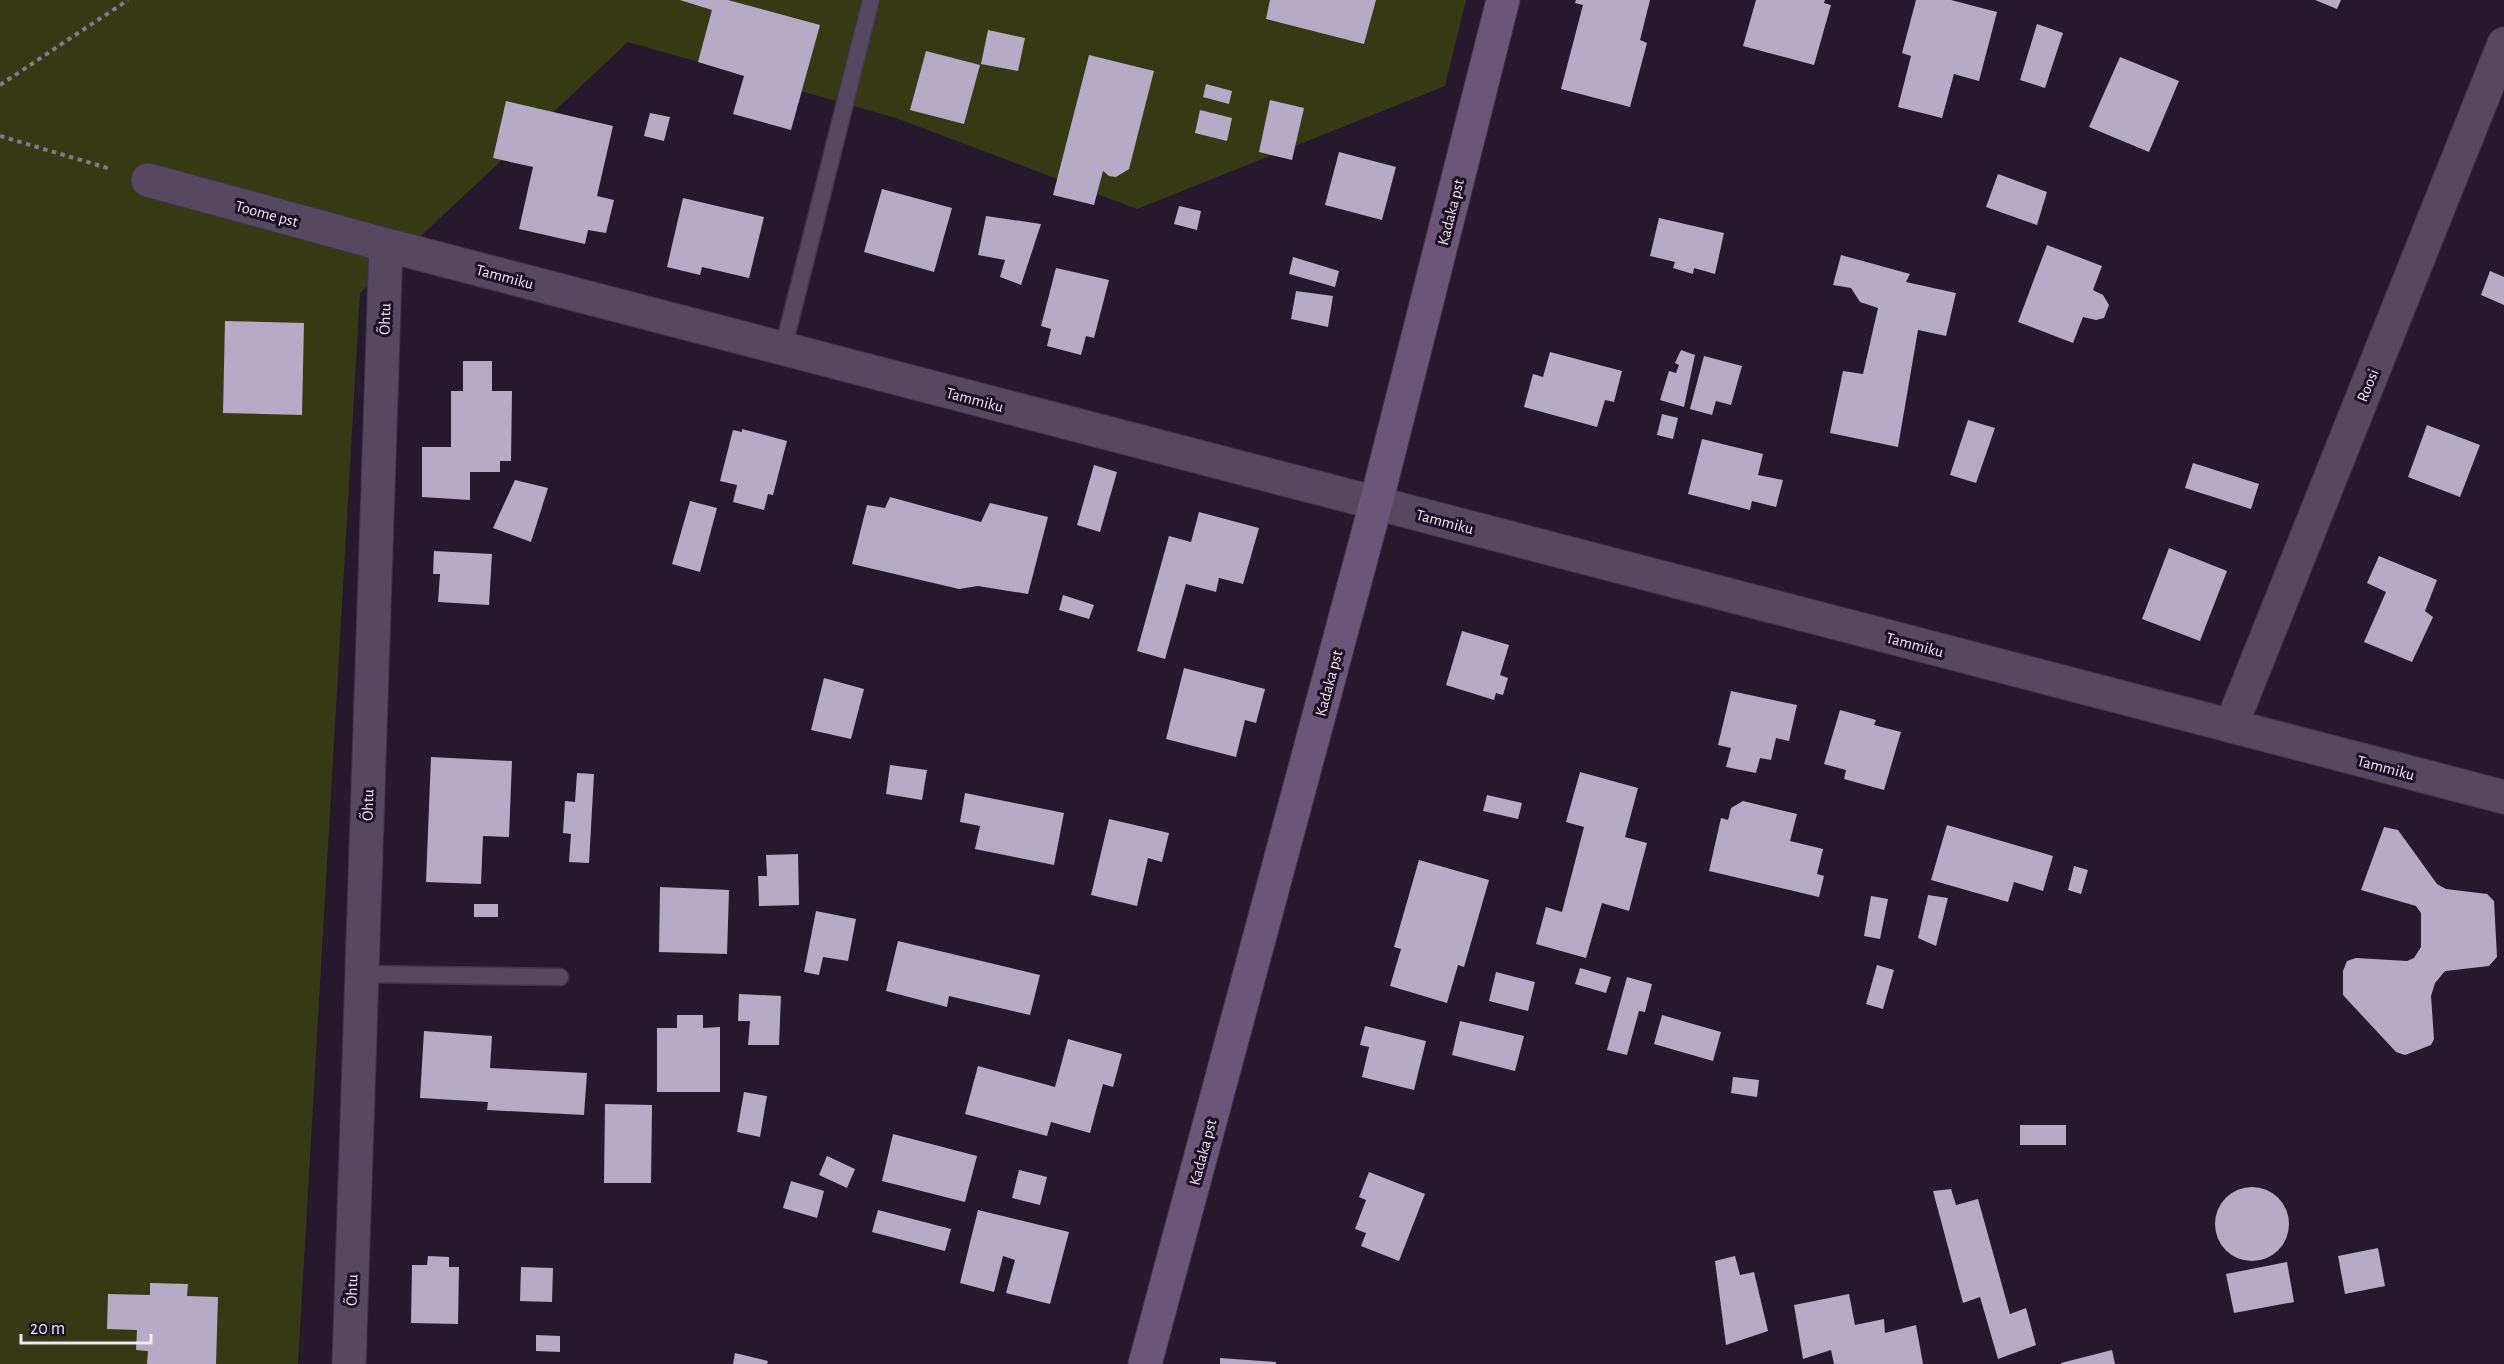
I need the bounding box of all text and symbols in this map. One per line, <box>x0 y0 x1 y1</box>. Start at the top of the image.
street label: Kadaka pst <box>1435 177 1467 247</box>
street label: Toome pst <box>234 198 300 230</box>
street label: Tammiku <box>474 262 535 292</box>
street label: Õhtu <box>374 303 394 335</box>
street label: Roosi <box>2354 367 2382 404</box>
street label: Tammiku <box>944 385 1005 415</box>
street label: Tammiku <box>1414 507 1475 537</box>
street label: Tammiku <box>1884 630 1945 660</box>
street label: Kadaka pst <box>1312 648 1345 718</box>
street label: Tammiku <box>2355 753 2416 783</box>
street label: Õhtu <box>357 789 377 821</box>
street label: Kadaka pst <box>1186 1117 1219 1187</box>
street label: Õhtu <box>341 1274 361 1306</box>
scale bar <box>21 1307 152 1345</box>
text: 20 m <box>30 1320 65 1338</box>

